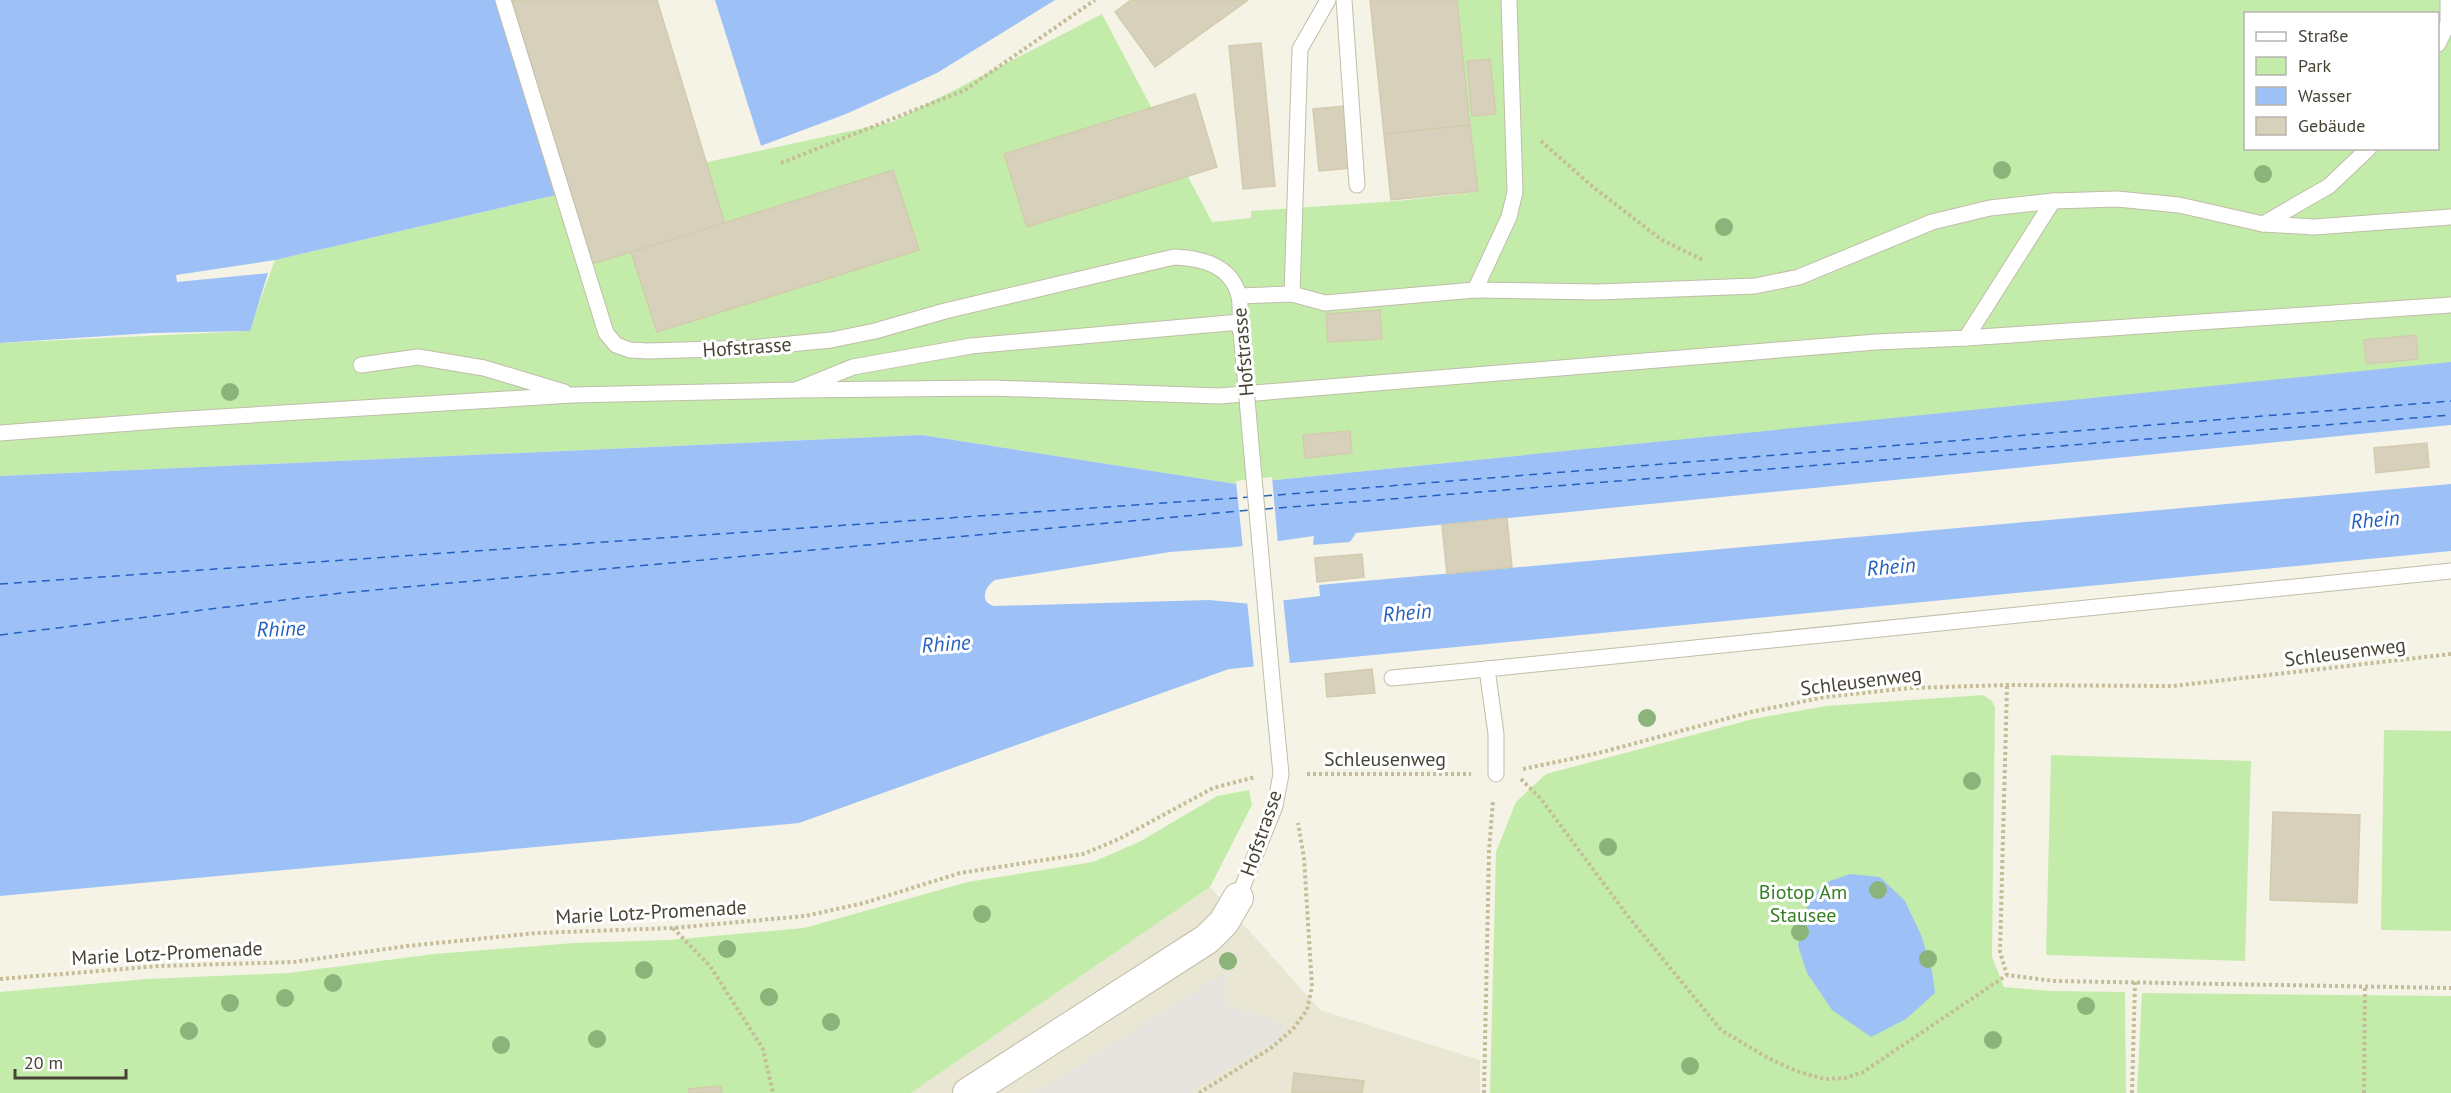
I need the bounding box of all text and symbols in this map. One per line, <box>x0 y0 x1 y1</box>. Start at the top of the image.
legend <box>2244 12 2439 150</box>
text: Straße <box>2298 24 2349 47</box>
text: Park <box>2298 54 2331 77</box>
text: Wasser <box>2298 84 2352 107</box>
text: Gebäude <box>2298 114 2365 137</box>
street label: Hofstrasse <box>1226 306 1260 398</box>
street label: Hofstrasse <box>702 331 792 363</box>
water label: Rhein <box>2349 504 2401 535</box>
water label: Rhein <box>1865 551 1917 582</box>
water label: Rhein <box>1381 597 1433 628</box>
water label: Rhine <box>256 614 306 643</box>
water label: Rhine <box>920 628 972 659</box>
street label: Schleusenweg <box>2283 632 2407 672</box>
street label: Schleusenweg <box>1799 661 1923 701</box>
street label: Schleusenweg <box>1324 746 1446 772</box>
street label: Hofstrasse <box>1234 787 1288 879</box>
park label: Biotop Am Stausee <box>1759 879 1847 928</box>
street label: Marie Lotz-Promenade <box>555 894 747 930</box>
street label: Marie Lotz-Promenade <box>71 935 263 971</box>
scale bar <box>15 1042 126 1080</box>
text: 20 m <box>24 1051 63 1074</box>

